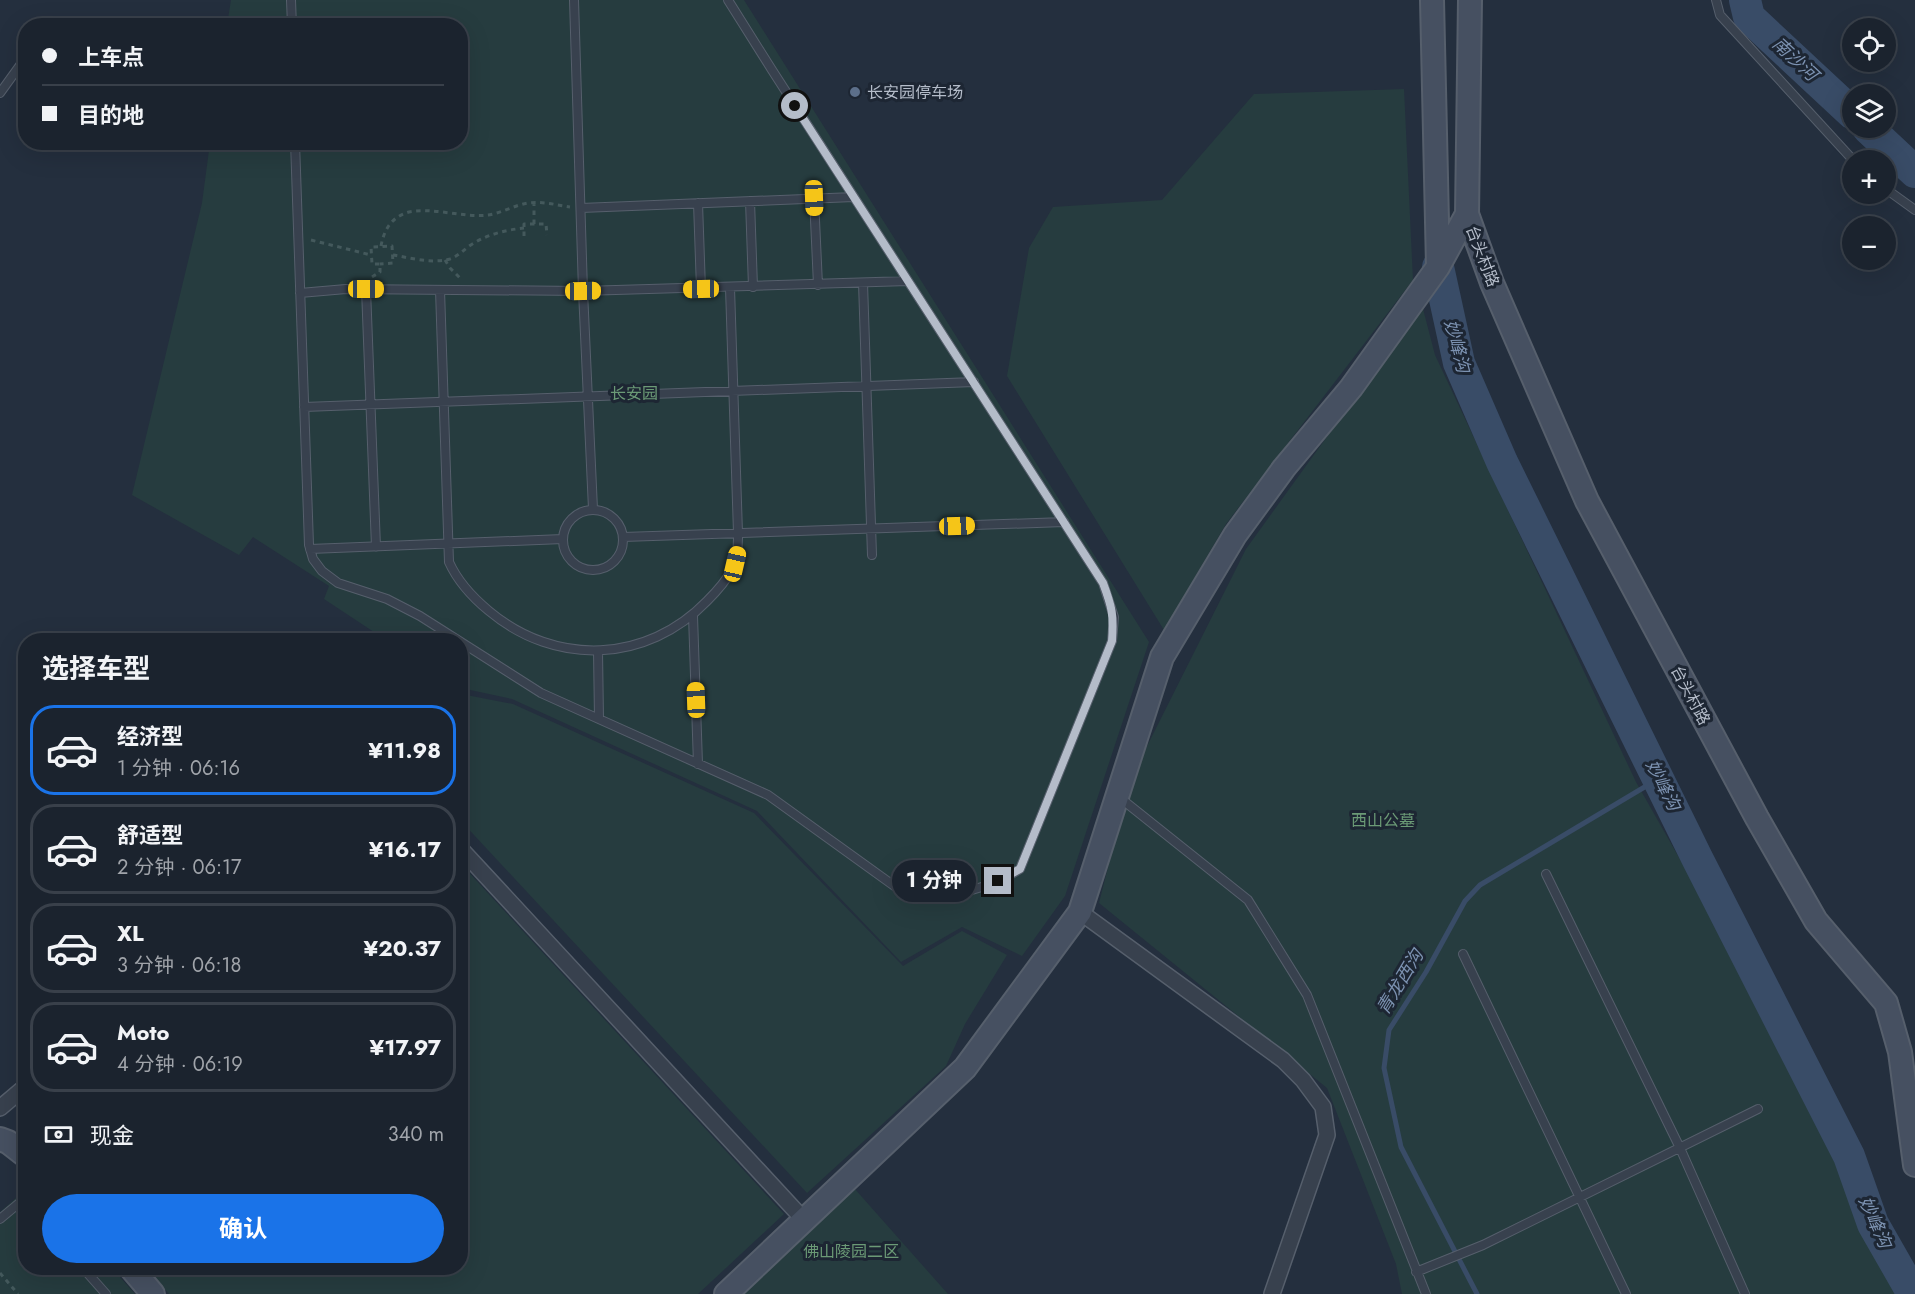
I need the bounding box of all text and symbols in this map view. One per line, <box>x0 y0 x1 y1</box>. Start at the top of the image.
map controls <box>1842 18 1896 270</box>
button: locate <box>1842 18 1896 72</box>
water label: 南沙河 <box>1766 31 1826 89</box>
text: 上车点 <box>78 41 144 73</box>
place label: 长安园停车场 <box>867 81 963 104</box>
button: layers <box>1842 84 1896 138</box>
marker: 长安园停车场 <box>848 85 862 99</box>
route start <box>781 92 808 119</box>
text: 目的地 <box>78 99 144 131</box>
button: + <box>1842 150 1896 204</box>
car <box>804 180 824 216</box>
button: − <box>1842 216 1896 270</box>
street label: 台头村路 <box>1460 222 1505 290</box>
car <box>348 280 384 298</box>
car <box>683 280 719 298</box>
car <box>565 282 601 300</box>
water label: 妙峰沟 <box>1437 317 1477 377</box>
park label: 长安园 <box>610 382 658 405</box>
car <box>939 516 975 536</box>
car <box>722 544 748 584</box>
text: 选择车型 <box>42 649 150 688</box>
street label: 台头村路 <box>1665 662 1716 729</box>
car <box>686 682 706 718</box>
text: 经济型 <box>117 720 183 752</box>
icon: car <box>45 723 99 777</box>
text: ¥11.98 <box>368 734 441 766</box>
text: 1 分钟 · 06:16 <box>117 754 240 783</box>
water label: 妙峰沟 <box>1639 755 1688 817</box>
park label: 西山公墓 <box>1351 809 1415 832</box>
text: 舒适型 <box>117 819 183 851</box>
icon: car <box>45 822 99 876</box>
text: ¥16.17 <box>369 833 441 865</box>
text: 2 分钟 · 06:17 <box>117 853 241 882</box>
callout: 1 分钟 <box>893 860 977 902</box>
text: 1 分钟 <box>906 866 962 895</box>
route end <box>984 867 1011 894</box>
text: XL <box>117 917 144 949</box>
icon: car <box>45 921 99 975</box>
text: ¥20.37 <box>364 932 441 964</box>
water label: 青龙西沟 <box>1370 943 1431 1020</box>
text: 3 分钟 · 06:18 <box>117 951 241 980</box>
text: Moto <box>117 1016 170 1048</box>
icon: car <box>45 1020 99 1074</box>
text: ¥17.97 <box>370 1031 441 1063</box>
text: 4 分钟 · 06:19 <box>117 1050 243 1079</box>
icon: cash <box>42 1118 75 1151</box>
text: 现金 <box>90 1119 134 1151</box>
text: 340 m <box>388 1120 444 1149</box>
water label: 妙峰沟 <box>1852 1192 1899 1254</box>
button: 确认 <box>42 1194 444 1263</box>
park label: 佛山陵园二区 <box>803 1240 899 1263</box>

